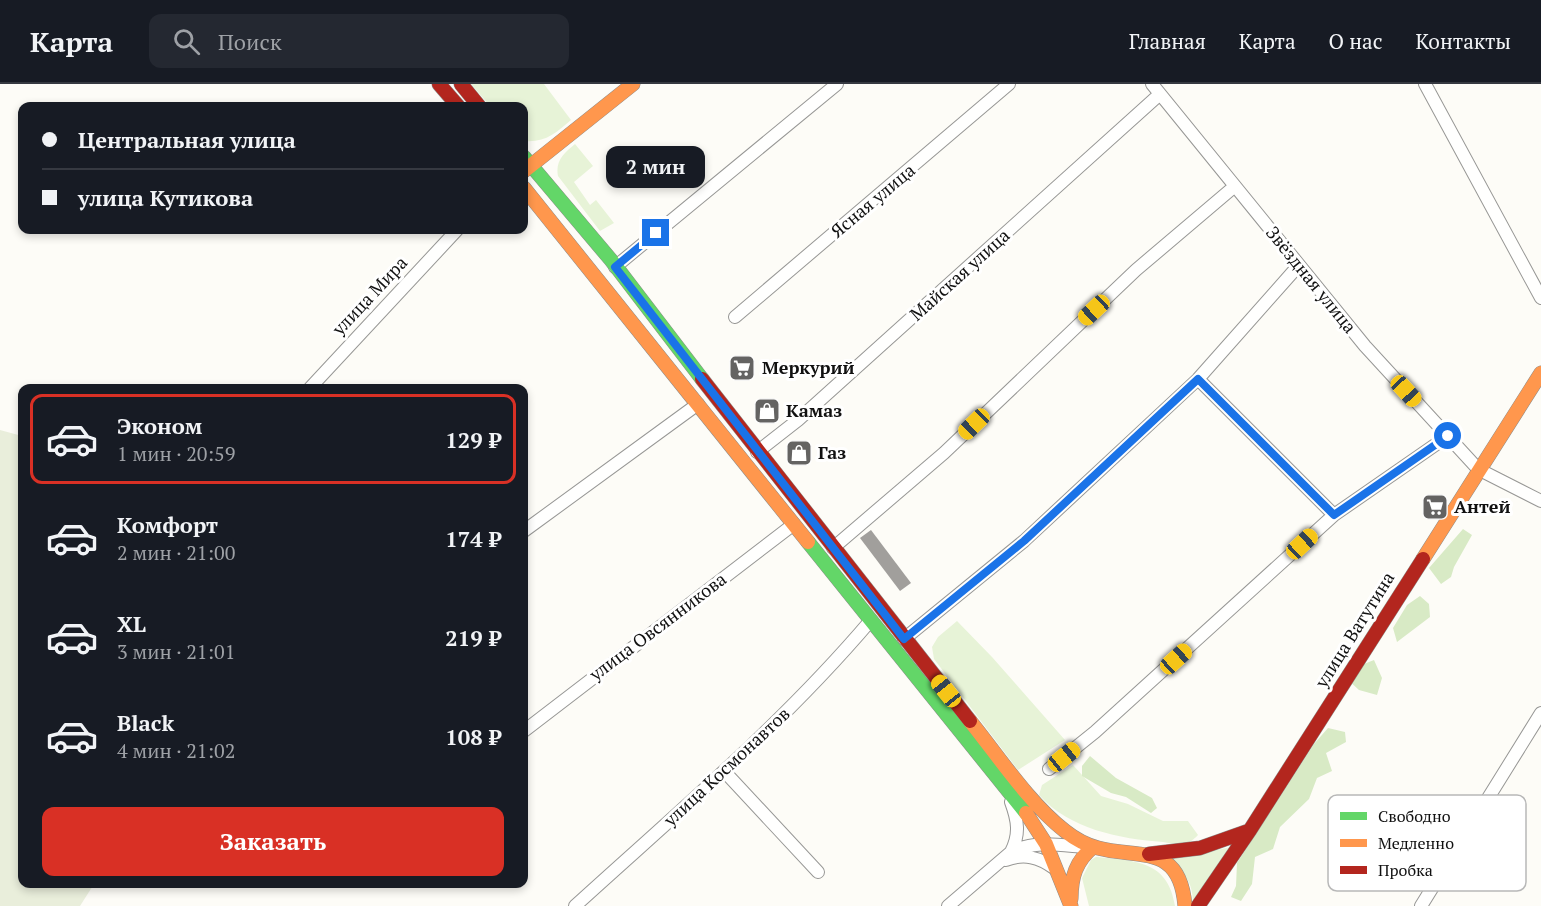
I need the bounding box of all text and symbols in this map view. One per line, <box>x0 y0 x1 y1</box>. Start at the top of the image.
search box <box>149 14 569 68</box>
text: Карта <box>30 23 113 60</box>
icon: search <box>170 25 203 58</box>
text: Поиск <box>218 27 282 56</box>
text: Главная <box>1129 27 1206 55</box>
text: Карта <box>1239 27 1296 55</box>
text: О нас <box>1329 27 1382 55</box>
text: Контакты <box>1415 27 1511 55</box>
text: Центральная улица <box>78 125 296 154</box>
callout: 2 мин <box>606 146 706 188</box>
text: 2 мин <box>626 153 685 180</box>
street label: Ясная улица <box>825 158 920 243</box>
text: улица Кутикова <box>78 183 253 212</box>
route end <box>642 219 669 246</box>
street label: Звёздная улица <box>1261 221 1362 338</box>
street label: Майская улица <box>904 223 1014 325</box>
street label: улица Мира <box>326 251 412 341</box>
car <box>1075 291 1113 329</box>
supermarket icon: Меркурий <box>727 353 757 383</box>
place label: Меркурий <box>762 355 855 379</box>
car <box>1387 372 1425 410</box>
shop icon: Камаз <box>752 396 782 426</box>
place label: Камаз <box>786 398 842 422</box>
car <box>955 405 993 443</box>
text: Эконом <box>117 411 202 440</box>
icon: car <box>45 412 99 466</box>
route start <box>1434 422 1461 449</box>
text: 129 ₽ <box>445 425 501 454</box>
shop icon: Газ <box>784 438 814 468</box>
text: 1 мин · 20:59 <box>117 440 235 467</box>
place label: Газ <box>818 440 846 464</box>
supermarket icon: Антей <box>1420 492 1450 522</box>
place label: Антей <box>1454 494 1510 518</box>
text: Комфорт <box>117 510 218 539</box>
icon: car <box>45 511 99 565</box>
text: 174 ₽ <box>445 524 501 553</box>
car <box>1283 525 1321 563</box>
text: 2 мин · 21:00 <box>117 539 235 566</box>
street label: улица Овсянникова <box>583 567 731 686</box>
street label: улица Ватутина <box>1308 567 1399 693</box>
text: XL <box>117 609 146 638</box>
icon: car <box>45 610 99 664</box>
text: 219 ₽ <box>445 623 501 652</box>
text: 3 мин · 21:01 <box>117 638 235 665</box>
car <box>1157 640 1195 678</box>
car <box>928 671 964 711</box>
street label: улица Космонавтов <box>657 701 795 832</box>
text: Black <box>117 708 174 737</box>
icon: car <box>45 709 99 763</box>
text: 108 ₽ <box>445 722 501 751</box>
text: 4 мин · 21:02 <box>117 737 235 764</box>
car <box>1044 739 1084 775</box>
legend <box>1328 795 1526 891</box>
text: Свободно <box>1378 805 1451 827</box>
button: Заказать <box>42 807 504 876</box>
text: Медленно <box>1378 832 1454 854</box>
text: Пробка <box>1378 859 1433 881</box>

